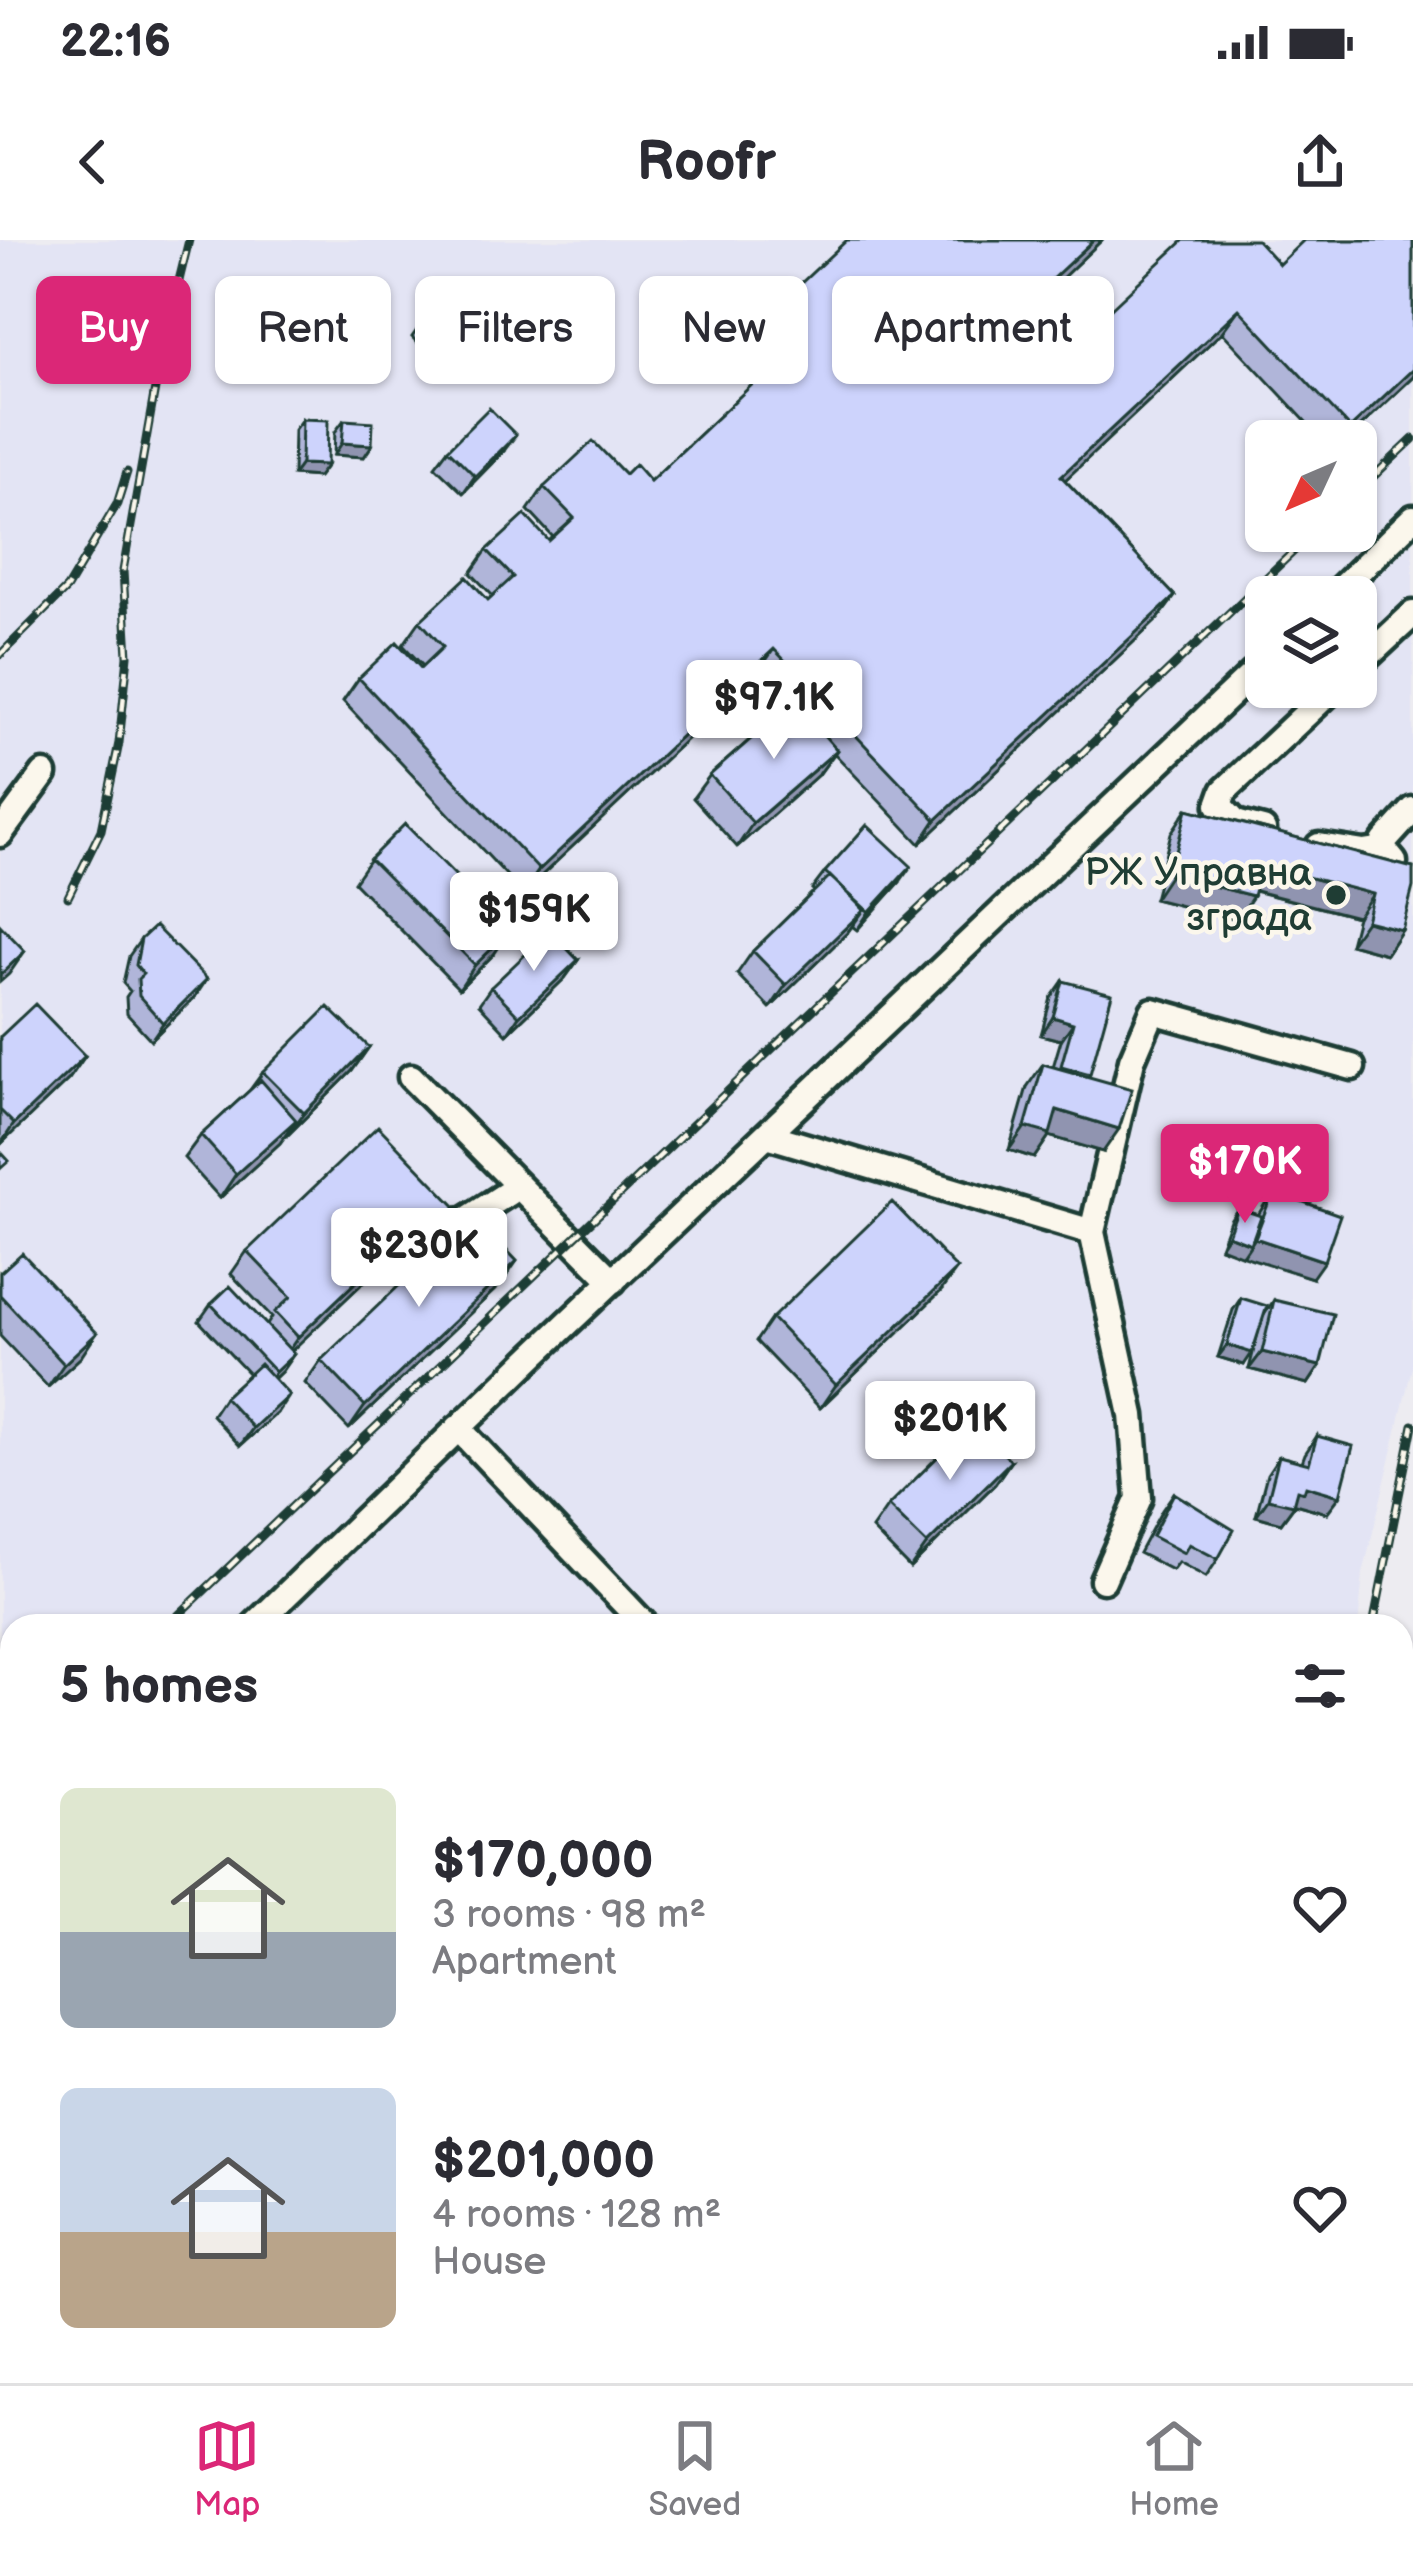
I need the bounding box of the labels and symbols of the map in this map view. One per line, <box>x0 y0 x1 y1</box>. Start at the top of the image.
north arrow <box>1245 420 1377 552</box>
pin: $97.1K <box>676 660 872 762</box>
place label: РЖ Управна зграда <box>1084 850 1312 942</box>
pin: $159K <box>450 872 618 974</box>
marker: РЖ Управна зграда <box>1323 882 1349 908</box>
pin: $170K <box>1161 1124 1329 1226</box>
pin: $230K <box>335 1208 503 1310</box>
pin: $201K <box>866 1381 1034 1483</box>

